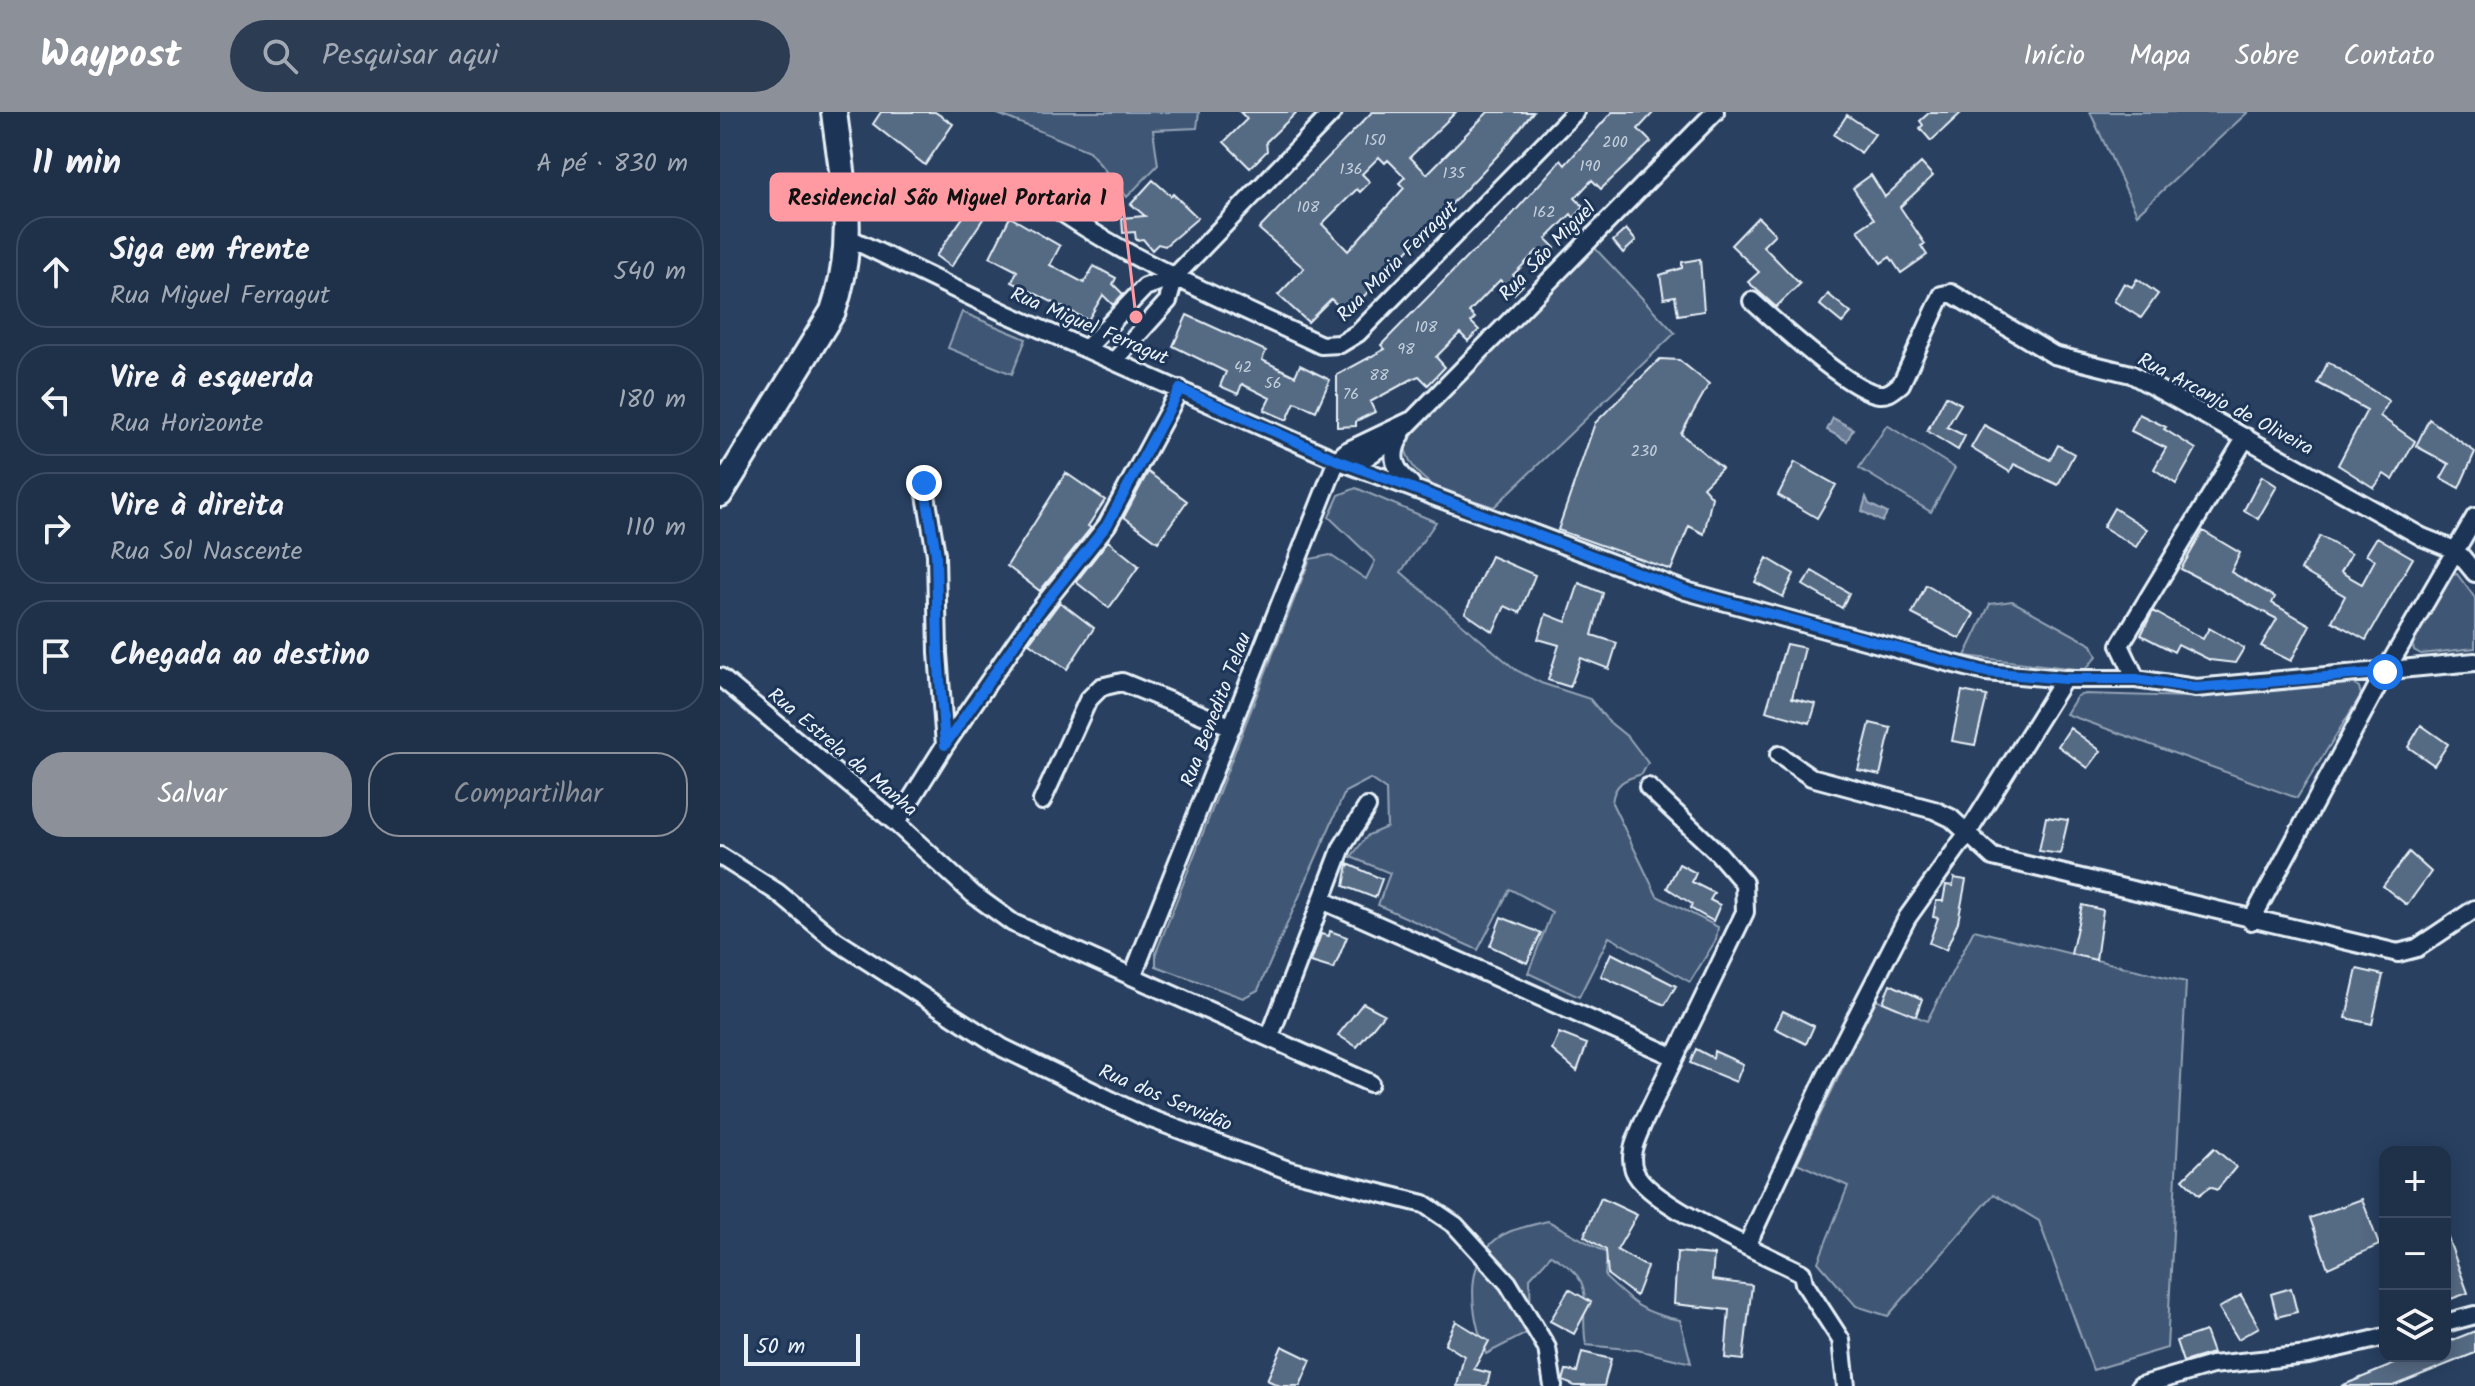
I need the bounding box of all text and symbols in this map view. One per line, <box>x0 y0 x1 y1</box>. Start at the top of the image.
search box <box>230 20 790 92</box>
text: Waypost <box>40 26 182 86</box>
text: Pesquisar aqui <box>322 32 499 80</box>
icon: search <box>258 34 302 78</box>
text: Início <box>2023 34 2085 79</box>
text: Mapa <box>2129 34 2191 79</box>
text: Sobre <box>2235 34 2299 79</box>
text: Contato <box>2343 34 2435 79</box>
house number: 150 <box>1364 128 1386 153</box>
house number: 200 <box>1602 130 1628 155</box>
text: 11 min <box>32 137 121 191</box>
text: A pé · 830 m <box>536 143 688 185</box>
house number: 190 <box>1580 154 1600 179</box>
house number: 136 <box>1339 157 1363 182</box>
house number: 135 <box>1443 161 1467 186</box>
callout: Residencial São Miguel Portaria 1 <box>771 174 1122 220</box>
text: Residencial São Miguel Portaria 1 <box>788 182 1107 217</box>
street label: Rua Maria Ferragut <box>1330 193 1467 330</box>
street label: Rua São Miguel <box>1492 194 1605 310</box>
house number: 108 <box>1297 195 1320 220</box>
house number: 162 <box>1532 200 1556 225</box>
text: Siga em frente <box>110 227 310 275</box>
icon: ahead <box>34 250 78 294</box>
text: 540 m <box>614 251 686 293</box>
text: Rua Miguel Ferragut <box>110 275 330 317</box>
street label: Rua Miguel Ferragut <box>1005 279 1173 375</box>
house number: 108 <box>1415 315 1438 340</box>
house number: 98 <box>1397 337 1415 362</box>
street label: Rua Arcanjo de Oliveira <box>2131 345 2319 465</box>
text: Vire à esquerda <box>110 355 314 403</box>
house number: 42 <box>1234 355 1252 380</box>
house number: 88 <box>1369 363 1389 388</box>
house number: 56 <box>1264 371 1282 396</box>
icon: left <box>34 378 78 422</box>
text: 180 m <box>618 379 686 421</box>
house number: 76 <box>1343 382 1359 407</box>
text: Rua Horizonte <box>110 403 263 445</box>
house number: 230 <box>1631 439 1657 464</box>
route end <box>906 465 942 501</box>
text: Vire à direita <box>110 483 284 531</box>
icon: right <box>34 506 78 550</box>
text: 110 m <box>626 507 686 549</box>
text: Rua Sol Nascente <box>110 531 302 573</box>
street label: Rua Benedito Telau <box>1173 628 1261 792</box>
text: Chegada ao destino <box>110 632 370 680</box>
icon: arrive <box>34 634 78 678</box>
route start <box>2367 654 2403 690</box>
street label: Rua Estrela da Manha <box>760 680 924 826</box>
button: Salvar <box>32 752 352 837</box>
button: Compartilhar <box>368 752 688 837</box>
street label: Rua dos Servidão <box>1093 1056 1237 1142</box>
map controls <box>2379 1146 2451 1362</box>
button: + <box>2379 1146 2451 1218</box>
button: − <box>2379 1218 2451 1290</box>
button: layers <box>2379 1290 2451 1362</box>
scale bar <box>744 1330 860 1366</box>
text: 50 m <box>756 1330 805 1365</box>

